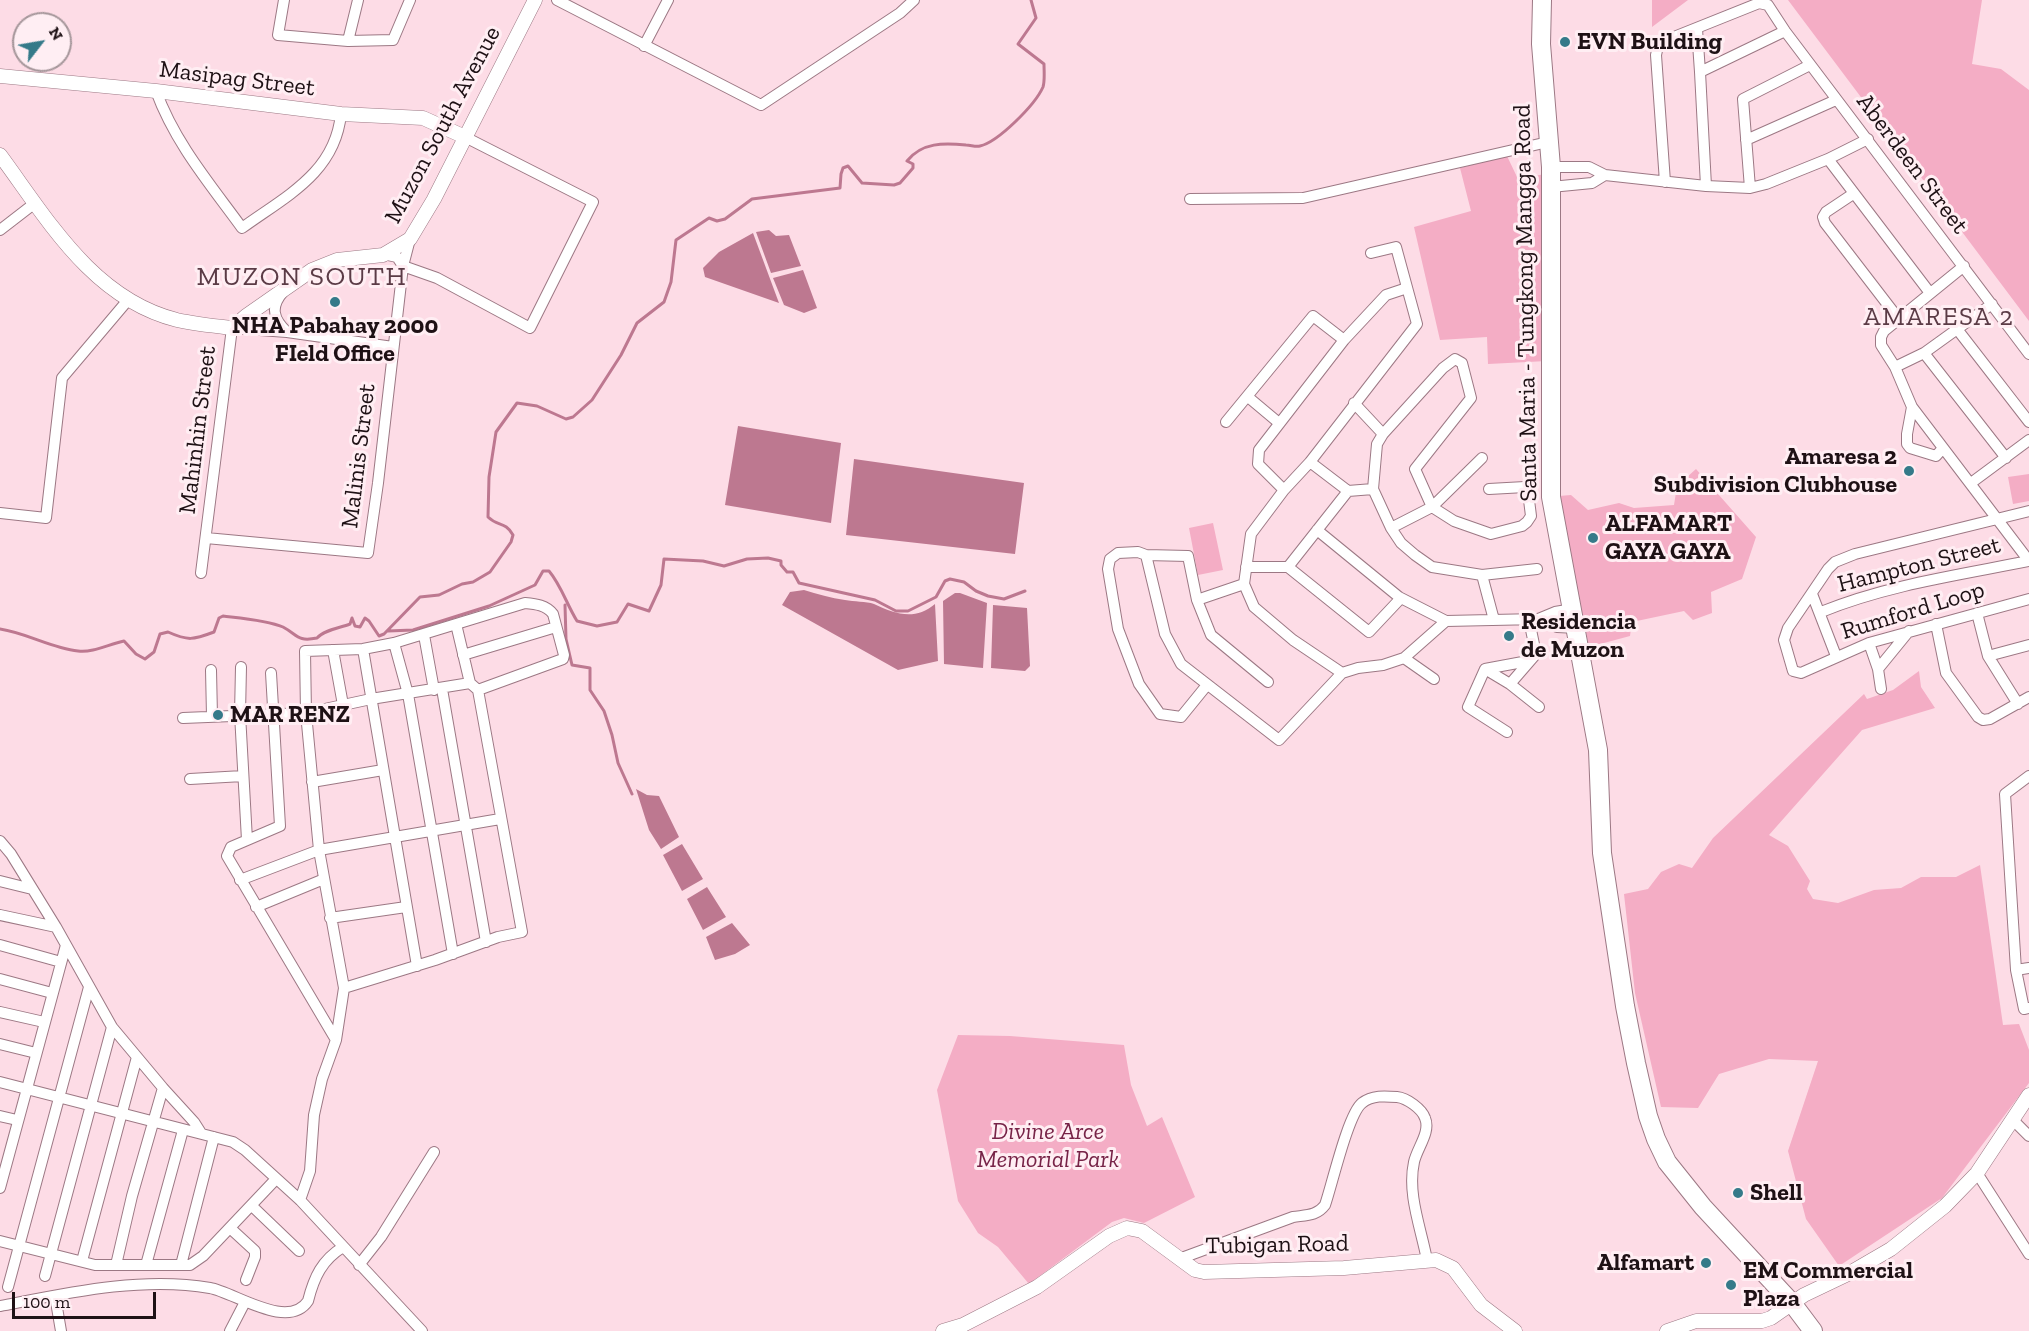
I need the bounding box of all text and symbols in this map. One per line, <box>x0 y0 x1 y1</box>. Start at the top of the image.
north arrow <box>12 12 72 72</box>
street label: Muzon South Avenue <box>379 21 507 229</box>
text: N <box>45 23 67 44</box>
place label: EVN Building <box>1577 28 1722 56</box>
marker: EVN Building <box>1558 35 1572 49</box>
street label: Masipag Street <box>158 55 316 103</box>
street label: Aberdeen Street <box>1850 88 1974 240</box>
street label: Santa Maria - Tungkong Mangga Road <box>1508 104 1544 502</box>
district label: MUZON SOUTH <box>197 261 407 293</box>
marker: NHA Pabahay 2000 FIeld Office <box>328 295 342 309</box>
district label: AMARESA 2 <box>1864 302 2014 334</box>
place label: NHA Pabahay 2000 FIeld Office <box>232 312 438 368</box>
street label: Mahinhin Street <box>173 344 223 516</box>
street label: Malinis Street <box>336 382 382 530</box>
place label: Amaresa 2 Subdivision Clubhouse <box>1654 443 1897 499</box>
marker: Amaresa 2 Subdivision Clubhouse <box>1902 464 1916 478</box>
place label: ALFAMART GAYA GAYA <box>1605 510 1732 566</box>
marker: ALFAMART GAYA GAYA <box>1586 531 1600 545</box>
street label: Hampton Street <box>1834 531 2004 599</box>
street label: Rumford Loop <box>1838 576 1988 646</box>
place label: Residencia de Muzon <box>1521 608 1636 664</box>
marker: Residencia de Muzon <box>1502 629 1516 643</box>
place label: MAR RENZ <box>230 701 350 729</box>
marker: MAR RENZ <box>211 708 225 722</box>
park label: Divine Arce Memorial Park <box>977 1118 1119 1174</box>
place label: Shell <box>1750 1179 1803 1207</box>
marker: Shell <box>1731 1186 1745 1200</box>
street label: Tubigan Road <box>1205 1229 1349 1261</box>
place label: Alfamart <box>1597 1249 1694 1277</box>
marker: Alfamart <box>1699 1256 1713 1270</box>
place label: EM Commercial Plaza <box>1743 1257 1913 1313</box>
marker: EM Commercial Plaza <box>1724 1278 1738 1292</box>
scale bar <box>15 1280 159 1318</box>
text: 100 m <box>23 1291 70 1313</box>

